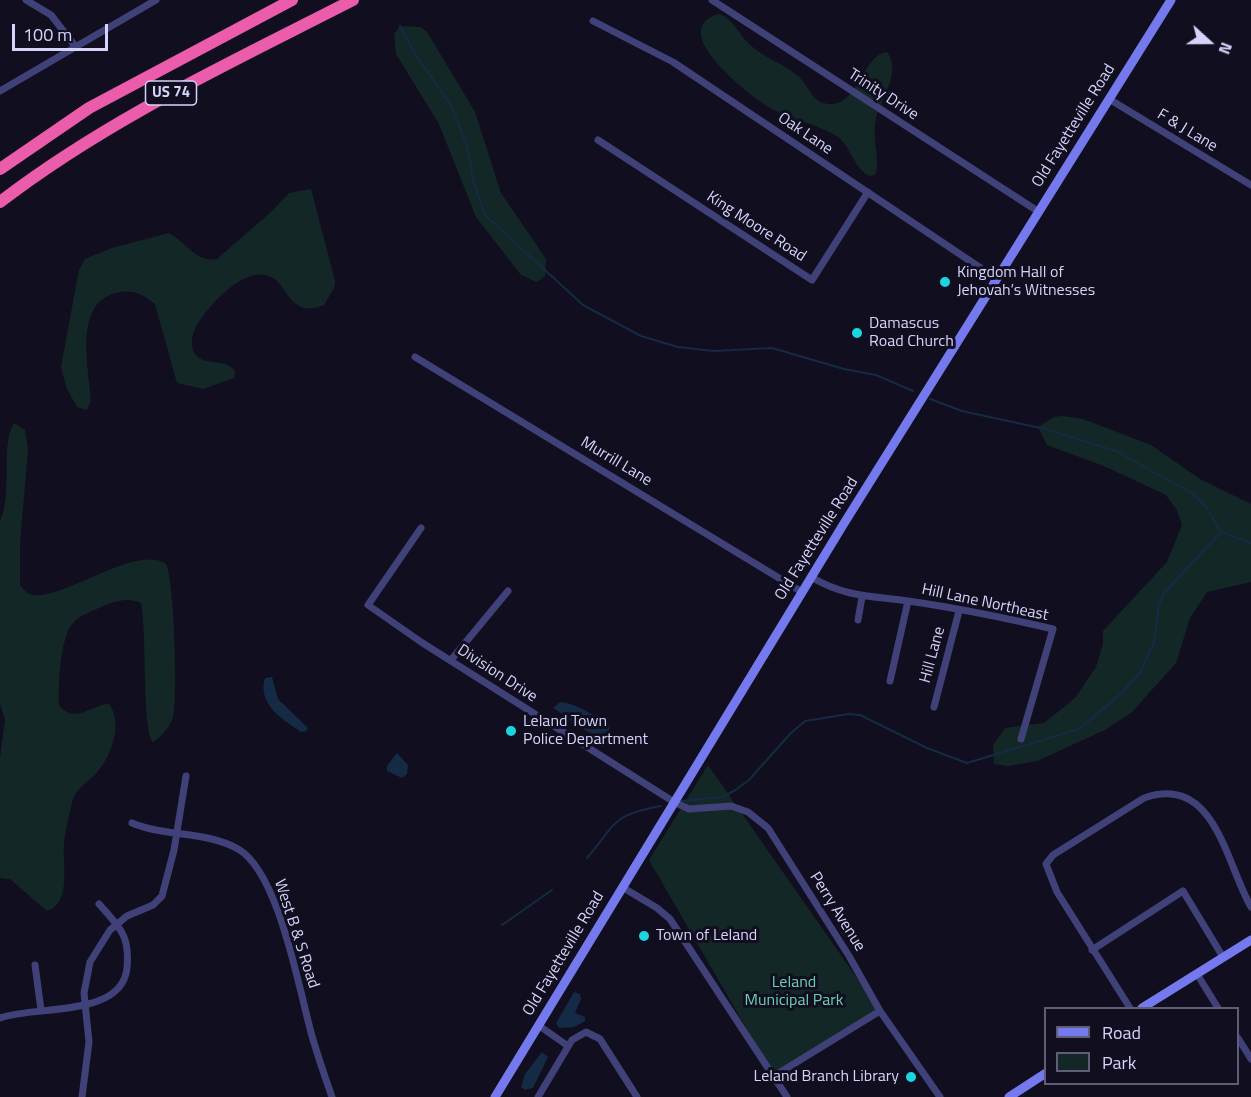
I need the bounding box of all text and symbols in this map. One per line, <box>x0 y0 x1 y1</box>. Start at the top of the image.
scale bar <box>15 12 111 50</box>
north arrow <box>1179 12 1239 72</box>
text: 100 m <box>23 21 72 48</box>
text: N <box>1213 39 1239 58</box>
street label: Old Fayetteville Road <box>1028 61 1120 191</box>
street label: Trinity Drive <box>844 65 922 125</box>
road number: US 74 <box>146 81 196 105</box>
street label: F & J Lane <box>1153 106 1221 156</box>
street label: Oak Lane <box>774 109 836 159</box>
street label: King Moore Road <box>703 188 809 266</box>
place label: Kingdom Hall of Jehovah’s Witnesses <box>957 263 1095 301</box>
marker: Kingdom Hall of Jehovah’s Witnesses <box>938 275 952 289</box>
place label: Damascus Road Church <box>869 314 954 352</box>
marker: Damascus Road Church <box>850 326 864 340</box>
street label: Murrill Lane <box>577 433 655 491</box>
street label: Old Fayetteville Road <box>771 474 863 604</box>
street label: Hill Lane Northeast <box>920 580 1050 626</box>
street label: Hill Lane <box>916 625 950 685</box>
street label: Division Drive <box>453 641 541 707</box>
place label: Leland Town Police Department <box>523 712 648 750</box>
marker: Leland Town Police Department <box>504 724 518 738</box>
street label: Perry Avenue <box>805 869 869 955</box>
street label: West B & S Road <box>269 877 323 991</box>
street label: Old Fayetteville Road <box>519 888 609 1020</box>
place label: Town of Leland <box>656 926 757 946</box>
marker: Town of Leland <box>637 929 651 943</box>
park label: Leland Municipal Park <box>745 973 843 1011</box>
legend <box>1044 1007 1239 1085</box>
text: Road <box>1102 1019 1141 1046</box>
text: Park <box>1102 1049 1136 1076</box>
place label: Leland Branch Library <box>754 1067 899 1087</box>
marker: Leland Branch Library <box>904 1070 918 1084</box>

